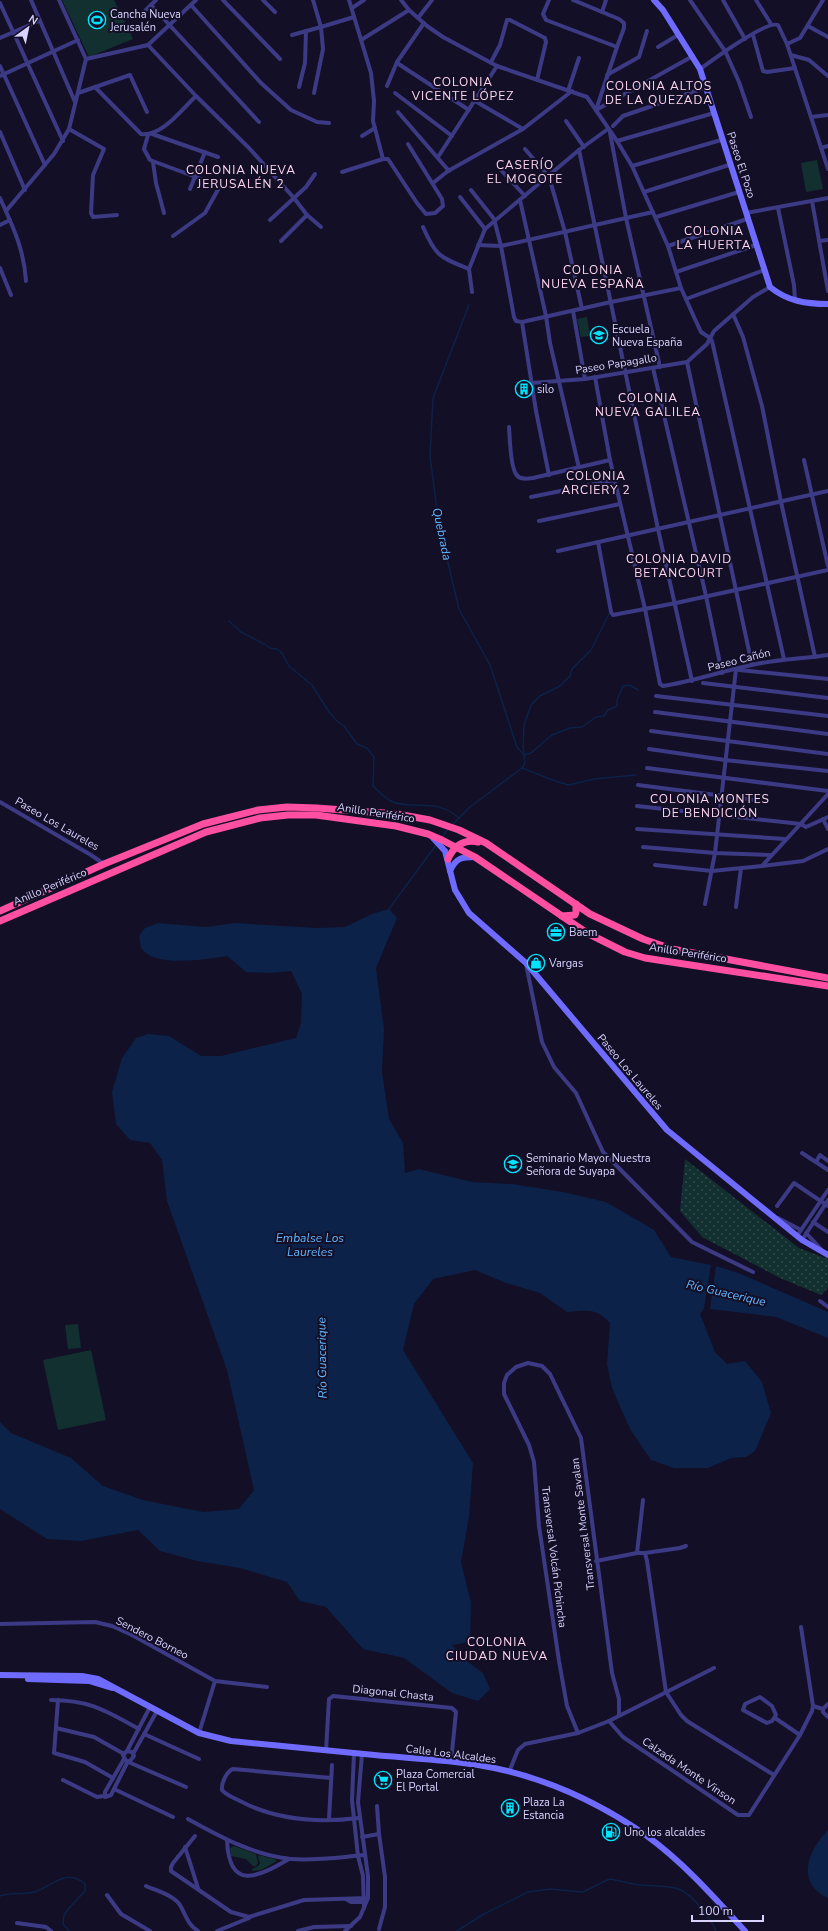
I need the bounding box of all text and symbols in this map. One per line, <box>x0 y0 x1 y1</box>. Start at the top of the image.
place label: Cancha Nueva Jerusalén <box>109 7 181 35</box>
north arrow <box>8 8 48 48</box>
sports icon: Cancha Nueva Jerusalén <box>87 10 107 30</box>
text: N <box>26 12 41 29</box>
district label: COLONIA VICENTE LÓPEZ <box>411 74 514 104</box>
district label: COLONIA ALTOS DE LA QUEZADA <box>605 78 713 108</box>
street label: Paseo El Pozo <box>723 130 759 200</box>
district label: CASERÍO EL MOGOTE <box>487 157 563 187</box>
district label: COLONIA NUEVA JERUSALÉN 2 <box>186 162 296 192</box>
district label: COLONIA LA HUERTA <box>677 223 751 253</box>
district label: COLONIA NUEVA ESPAÑA <box>541 262 645 292</box>
place label: Escuela Nueva España <box>612 322 682 350</box>
school or university icon: Escuela Nueva España <box>589 325 609 345</box>
street label: Paseo Papagallo <box>574 350 658 378</box>
building icon: silo <box>514 379 534 399</box>
place label: silo <box>537 382 554 397</box>
district label: COLONIA NUEVA GALILEA <box>595 390 701 420</box>
district label: COLONIA ARCIERY 2 <box>561 468 631 498</box>
water label: Quebrada <box>429 506 455 562</box>
district label: COLONIA DAVID BETANCOURT <box>626 551 732 581</box>
street label: Paseo Cañón <box>706 645 772 675</box>
district label: COLONIA MONTES DE BENDICIÓN <box>650 791 770 821</box>
street label: Paseo Los Laureles <box>12 794 102 854</box>
street label: Anillo Periférico <box>336 799 416 827</box>
street label: Anillo Periférico <box>11 865 89 909</box>
office icon: Baem <box>546 922 566 942</box>
place label: Baem <box>569 925 598 940</box>
street label: Anillo Periférico <box>648 939 728 967</box>
shop icon: Vargas <box>526 953 546 973</box>
place label: Vargas <box>548 956 583 971</box>
street label: Paseo Los Laureles <box>594 1031 666 1113</box>
place label: Seminario Mayor Nuestra Señora de Suyapa <box>526 1151 651 1179</box>
school or university icon: Seminario Mayor Nuestra Señora de Suyapa <box>503 1154 523 1174</box>
water label: Embalse Los Laureles <box>276 1230 344 1260</box>
water label: Río Guacerique <box>685 1276 768 1310</box>
water label: Río Guacerique <box>313 1317 331 1399</box>
street label: Transversal Monte Savalan <box>567 1457 599 1591</box>
street label: Transversal Volcán Pichincha <box>538 1485 570 1629</box>
street label: Sendero Borneo <box>113 1613 191 1663</box>
district label: COLONIA CIUDAD NUEVA <box>446 1634 548 1664</box>
street label: Diagonal Chasta <box>352 1681 435 1705</box>
street label: Calzada Monte Vinson <box>639 1734 739 1808</box>
street label: Calle Los Alcaldes <box>405 1741 497 1767</box>
place label: Plaza Comercial El Portal <box>396 1767 475 1795</box>
supermarket icon: Plaza Comercial El Portal <box>373 1770 393 1790</box>
place label: Plaza La Estancia <box>523 1795 565 1823</box>
building icon: Plaza La Estancia <box>500 1798 520 1818</box>
fuel station icon: Uno los alcaldes <box>601 1822 621 1842</box>
place label: Uno los alcaldes <box>624 1825 705 1840</box>
scale bar <box>692 1897 763 1923</box>
text: 100 m <box>698 1903 733 1919</box>

